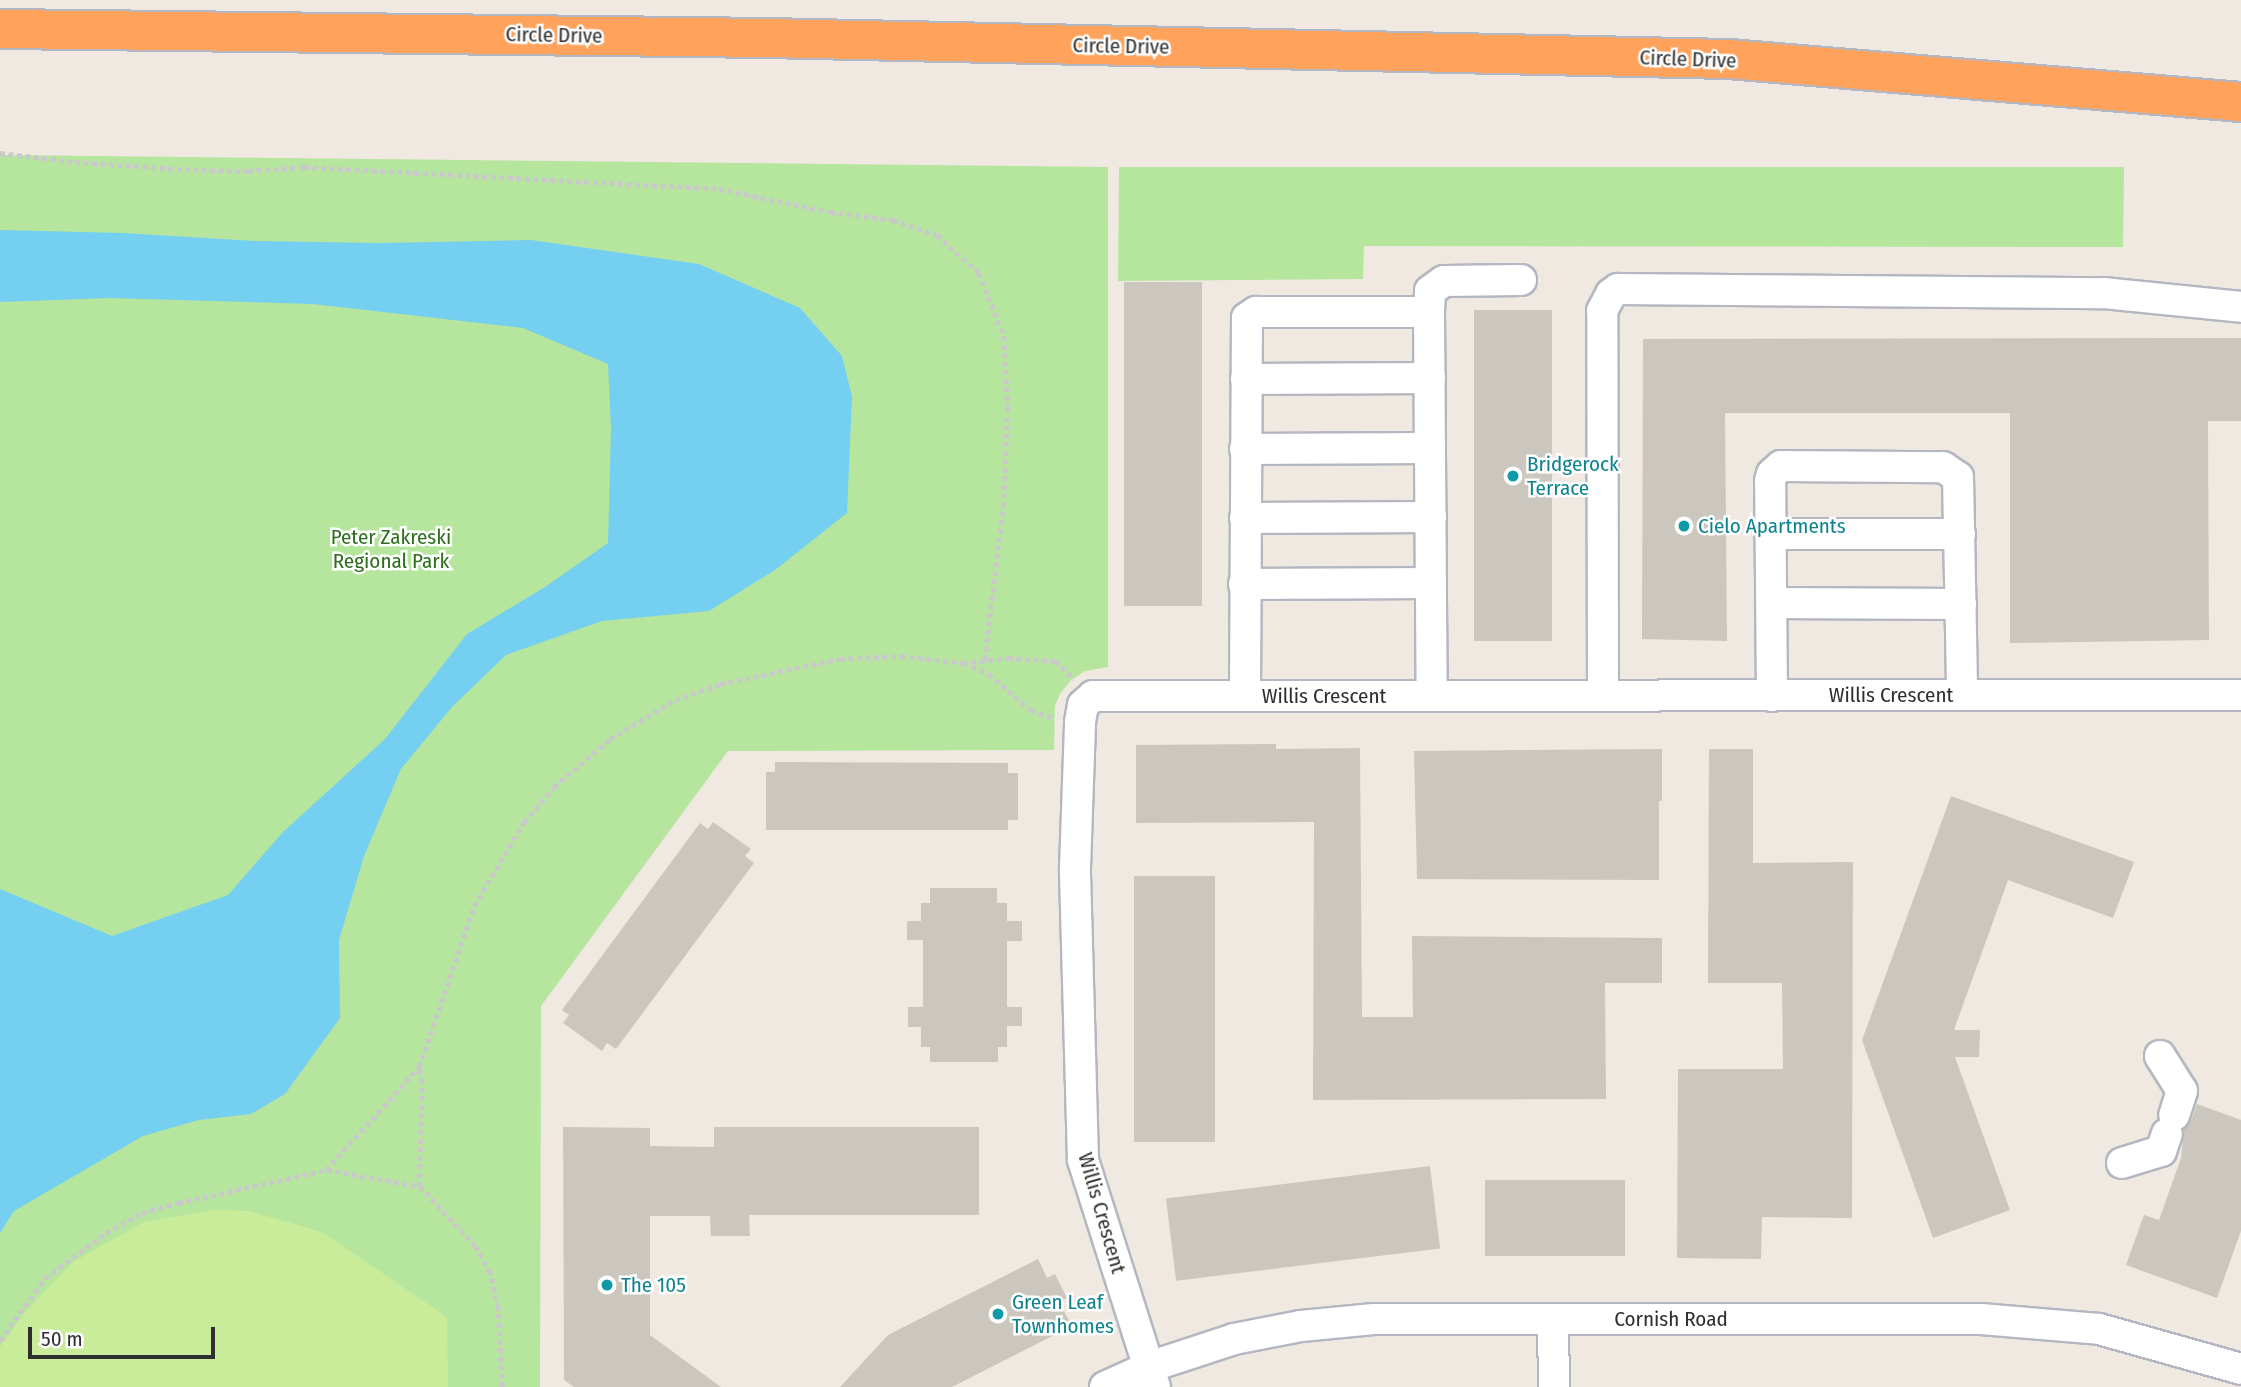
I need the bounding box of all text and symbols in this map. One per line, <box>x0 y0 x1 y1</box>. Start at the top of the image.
street label: Circle Drive <box>505 22 603 48</box>
street label: Circle Drive <box>1072 33 1170 59</box>
street label: Circle Drive <box>1639 45 1737 73</box>
place label: Bridgerock Terrace <box>1527 451 1619 501</box>
marker: Bridgerock Terrace <box>1505 468 1521 484</box>
place label: Cielo Apartments <box>1698 513 1846 539</box>
marker: Cielo Apartments <box>1676 518 1692 534</box>
park label: Peter Zakreski Regional Park <box>331 524 451 574</box>
street label: Willis Crescent <box>1829 682 1953 708</box>
street label: Willis Crescent <box>1262 683 1386 709</box>
street label: Willis Crescent <box>1073 1150 1131 1276</box>
place label: The 105 <box>621 1272 686 1298</box>
marker: The 105 <box>599 1277 615 1293</box>
place label: Green Leaf Townhomes <box>1012 1289 1114 1339</box>
marker: Green Leaf Townhomes <box>990 1306 1006 1322</box>
street label: Cornish Road <box>1614 1306 1728 1332</box>
scale bar <box>32 1314 219 1358</box>
text: 50 m <box>41 1326 83 1352</box>

